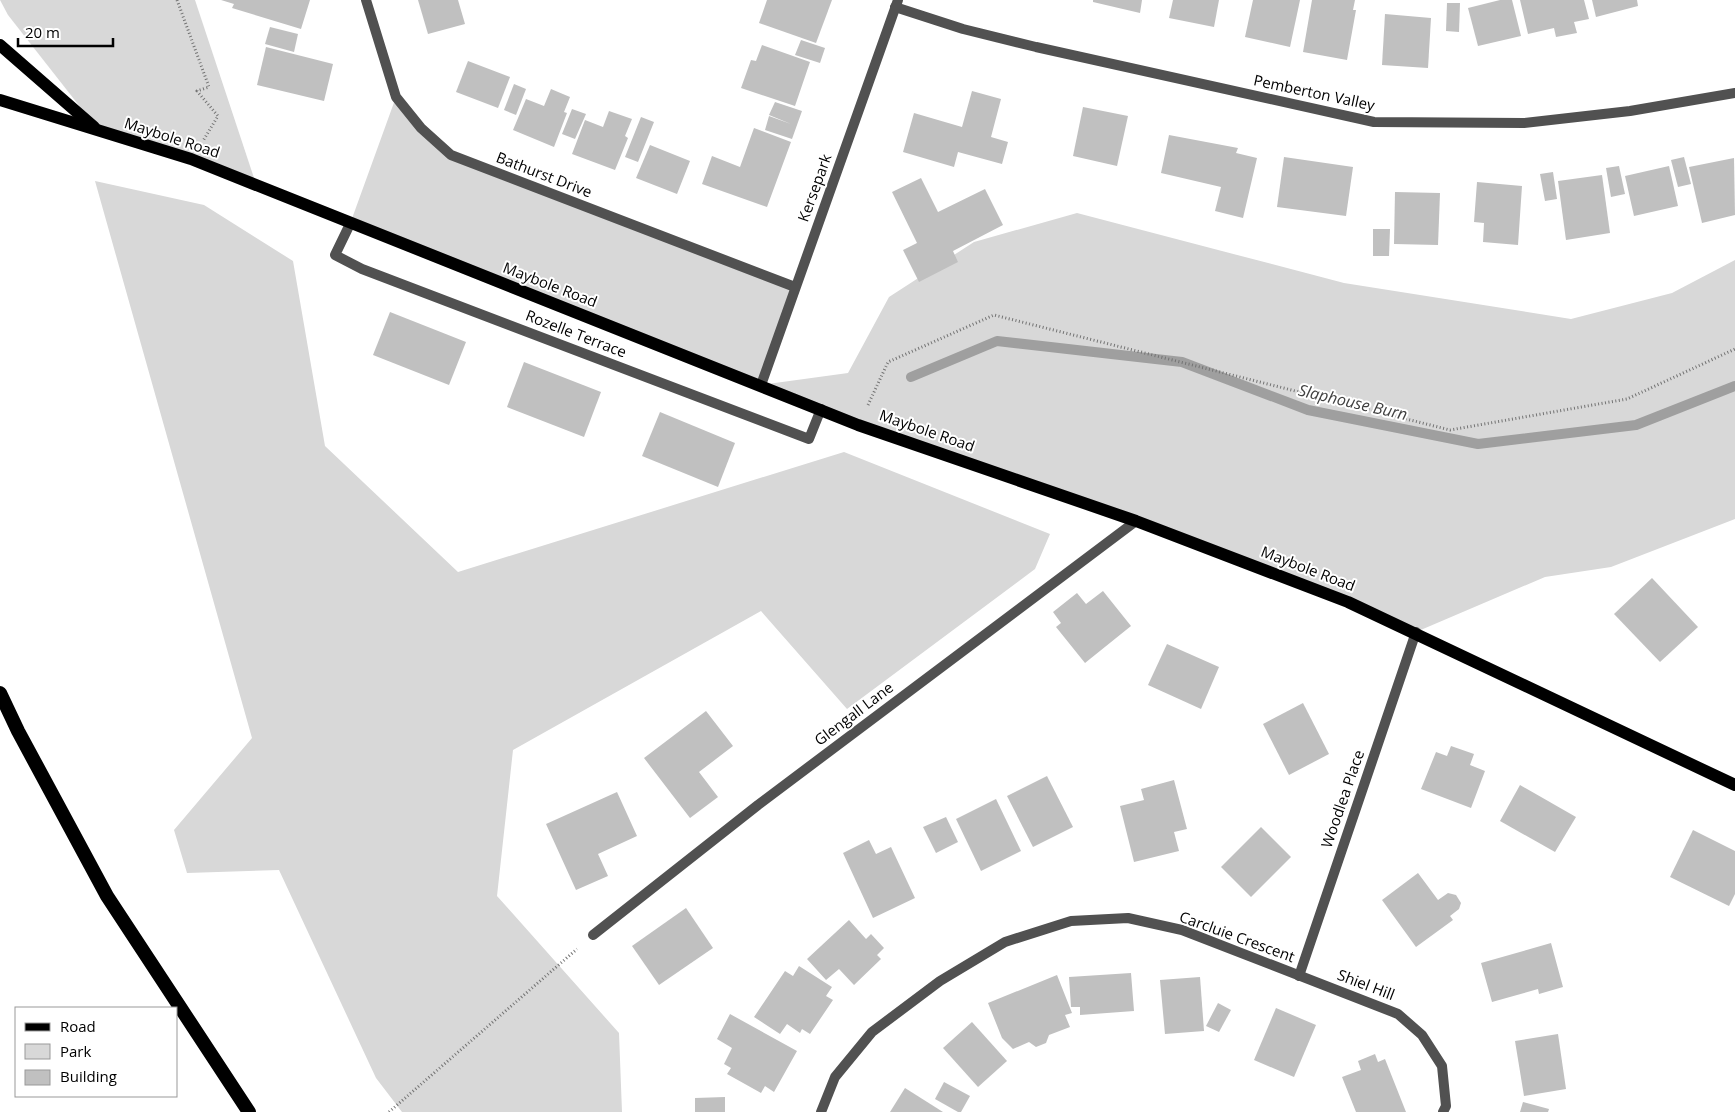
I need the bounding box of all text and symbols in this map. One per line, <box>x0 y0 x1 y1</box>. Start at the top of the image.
scale bar <box>18 15 112 47</box>
text: 20 m <box>25 22 60 42</box>
street label: Pemberton Valley <box>1252 69 1377 115</box>
street label: Maybole Road <box>122 112 223 162</box>
street label: Bathurst Drive <box>494 147 595 202</box>
street label: Kersepark <box>793 151 836 224</box>
street label: Maybole Road <box>500 257 600 311</box>
street label: Rozelle Terrace <box>523 305 630 361</box>
water label: Slaphouse Burn <box>1296 379 1410 425</box>
street label: Maybole Road <box>877 404 978 456</box>
street label: Maybole Road <box>1258 541 1358 595</box>
street label: Glengall Lane <box>810 677 897 749</box>
street label: Woodlea Place <box>1316 747 1368 850</box>
street label: Carcluie Crescent <box>1177 906 1298 966</box>
street label: Shiel Hill <box>1335 964 1398 1004</box>
legend <box>15 1007 178 1097</box>
text: Road <box>60 1016 96 1036</box>
text: Park <box>60 1041 91 1061</box>
text: Building <box>60 1066 117 1086</box>

